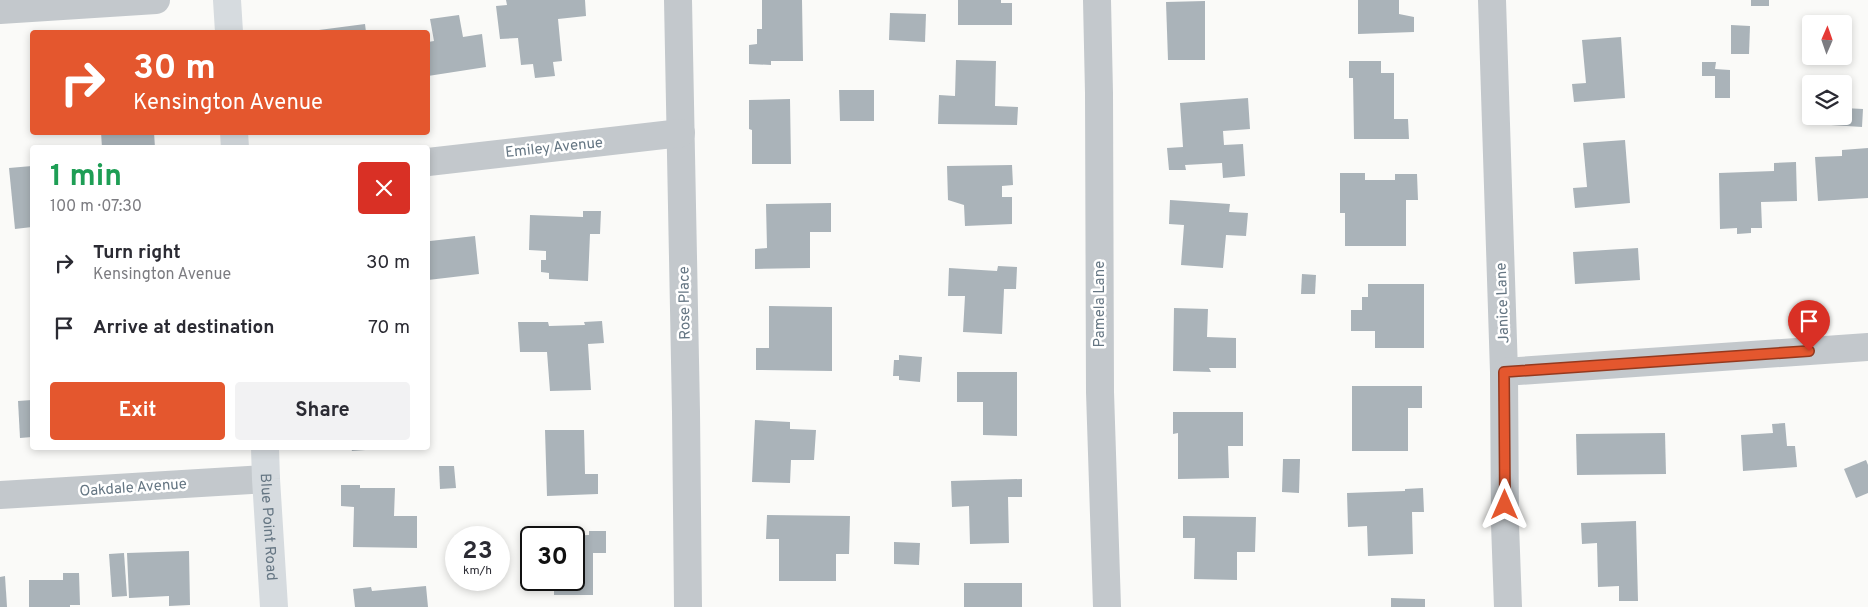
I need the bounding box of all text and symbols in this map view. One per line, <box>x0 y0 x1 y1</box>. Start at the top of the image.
north arrow <box>1802 15 1852 65</box>
map controls <box>1802 15 1852 125</box>
text: 30 m <box>133 47 216 91</box>
icon: right <box>50 50 115 115</box>
button: layers <box>1802 75 1852 125</box>
text: Kensington Avenue <box>133 90 323 117</box>
street label: Emiley Avenue <box>504 134 604 163</box>
text: 1 min <box>50 159 122 196</box>
button: close <box>358 162 410 214</box>
text: 100 m · 07:30 <box>50 197 142 217</box>
text: Turn right <box>93 241 181 265</box>
icon: right <box>50 249 78 277</box>
text: 30 m <box>366 251 410 275</box>
street label: Pamela Lane <box>1091 261 1110 347</box>
street label: Janice Lane <box>1493 262 1514 344</box>
text: Kensington Avenue <box>93 265 231 285</box>
street label: Rose Place <box>675 266 696 340</box>
pin <box>1788 300 1830 351</box>
icon: arrive <box>1795 307 1823 335</box>
icon: arrive <box>50 314 78 342</box>
text: Arrive at destination <box>93 316 274 340</box>
text: 70 m <box>368 316 410 340</box>
button: Exit <box>50 382 225 440</box>
button: Share <box>235 382 410 440</box>
street label: Blue Point Road <box>255 473 280 581</box>
street label: Oakdale Avenue <box>79 475 187 502</box>
position arrow <box>1478 478 1530 530</box>
speed limit sign: 30 <box>520 526 585 591</box>
text: 23 <box>462 536 493 568</box>
text: km/h <box>463 563 492 579</box>

